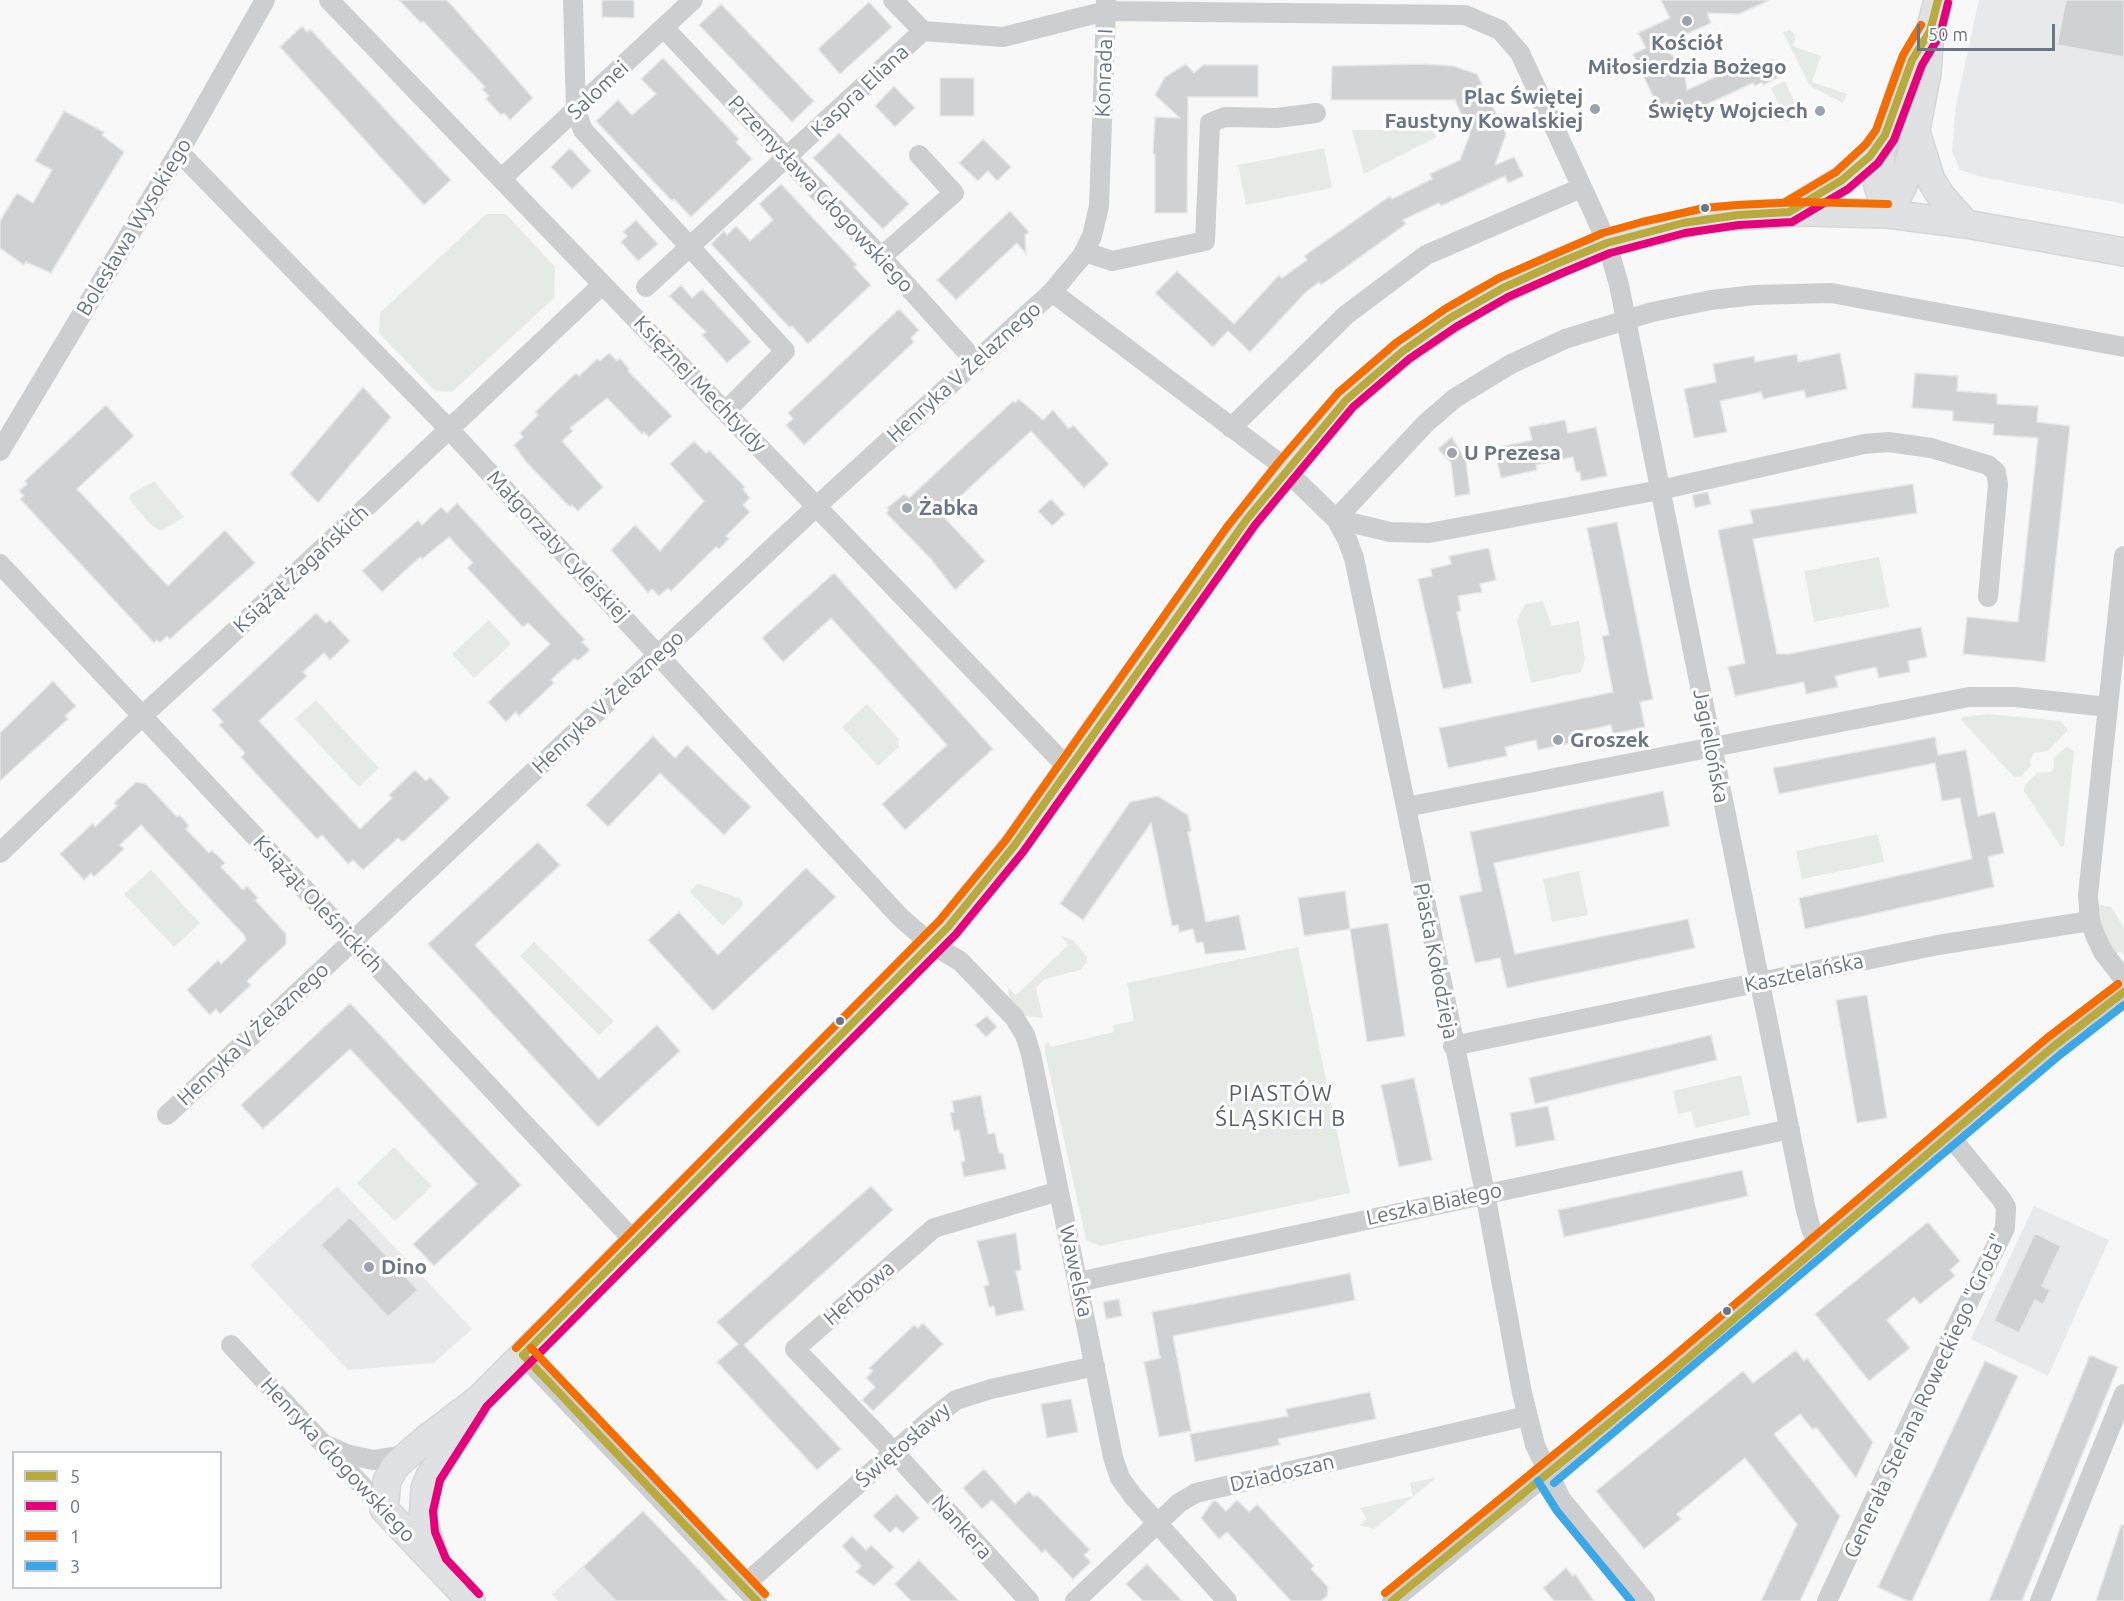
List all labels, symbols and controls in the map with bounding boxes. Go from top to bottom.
scale bar [1920,12,2058,50]
marker: Kościół Miłosierdzia Bożego [1680,14,1694,28]
text: 50 m [1928,24,1968,44]
street label: Konrada I [1090,28,1118,118]
place label: Kościół Miłosierdzia Bożego [1587,30,1787,80]
street label: Kaspra Eliana [806,39,914,143]
street label: Salomei [562,55,634,125]
place label: Plac Świętej Faustyny Kowalskiej [1384,84,1583,134]
street label: Przemysława Głogowskiego [723,90,919,298]
place label: Święty Wojciech [1648,98,1808,124]
marker: Plac Świętej Faustyny Kowalskiej [1588,102,1602,116]
marker: Święty Wojciech [1813,104,1827,118]
street label: Bolesława Wysokiego [71,134,197,320]
unlabelled marker [1699,202,1711,214]
street label: Henryka V Żelaznego [882,296,1046,448]
street label: Księżnej Mechtyldy [628,311,772,457]
place label: U Prezesa [1464,440,1561,466]
marker: U Prezesa [1445,446,1459,460]
street label: Małgorzaty Cylejskiej [482,465,634,627]
place label: Żabka [919,495,979,521]
street label: Książąt Żagańskich [228,500,374,638]
marker: Żabka [900,501,914,515]
street label: Henryka V Żelaznego [527,625,689,779]
street label: Jagiellońska [1688,687,1734,805]
place label: Groszek [1570,727,1649,753]
marker: Groszek [1551,733,1565,747]
street label: Książąt Oleśnickich [248,830,388,978]
street label: Piasta Kołodzieja [1408,881,1464,1041]
street label: Kasztelańska [1742,948,1866,998]
street label: Henryka V Żelaznego [172,957,334,1111]
unlabelled marker [834,1015,846,1027]
district label: PIASTÓW ŚLĄSKICH B [1215,1081,1347,1132]
street label: Leszka Białego [1364,1177,1504,1231]
street label: Wawelska [1054,1223,1098,1319]
street label: Generała Stefana Roweckiego "Grota" [1839,1230,2011,1562]
place label: Dino [381,1254,427,1280]
street label: Herbowa [818,1255,900,1331]
marker: Dino [362,1260,376,1274]
unlabelled marker [1721,1305,1733,1317]
street label: Henryka Głogowskiego [255,1372,421,1548]
street label: Świętosławy [851,1397,955,1493]
street label: Dziadoszan [1227,1449,1337,1497]
legend [12,1451,222,1589]
text: 5 [70,1466,80,1486]
street label: Nankera [926,1489,998,1565]
text: 0 [70,1496,80,1516]
text: 1 [70,1526,80,1546]
text: 3 [70,1556,80,1576]

